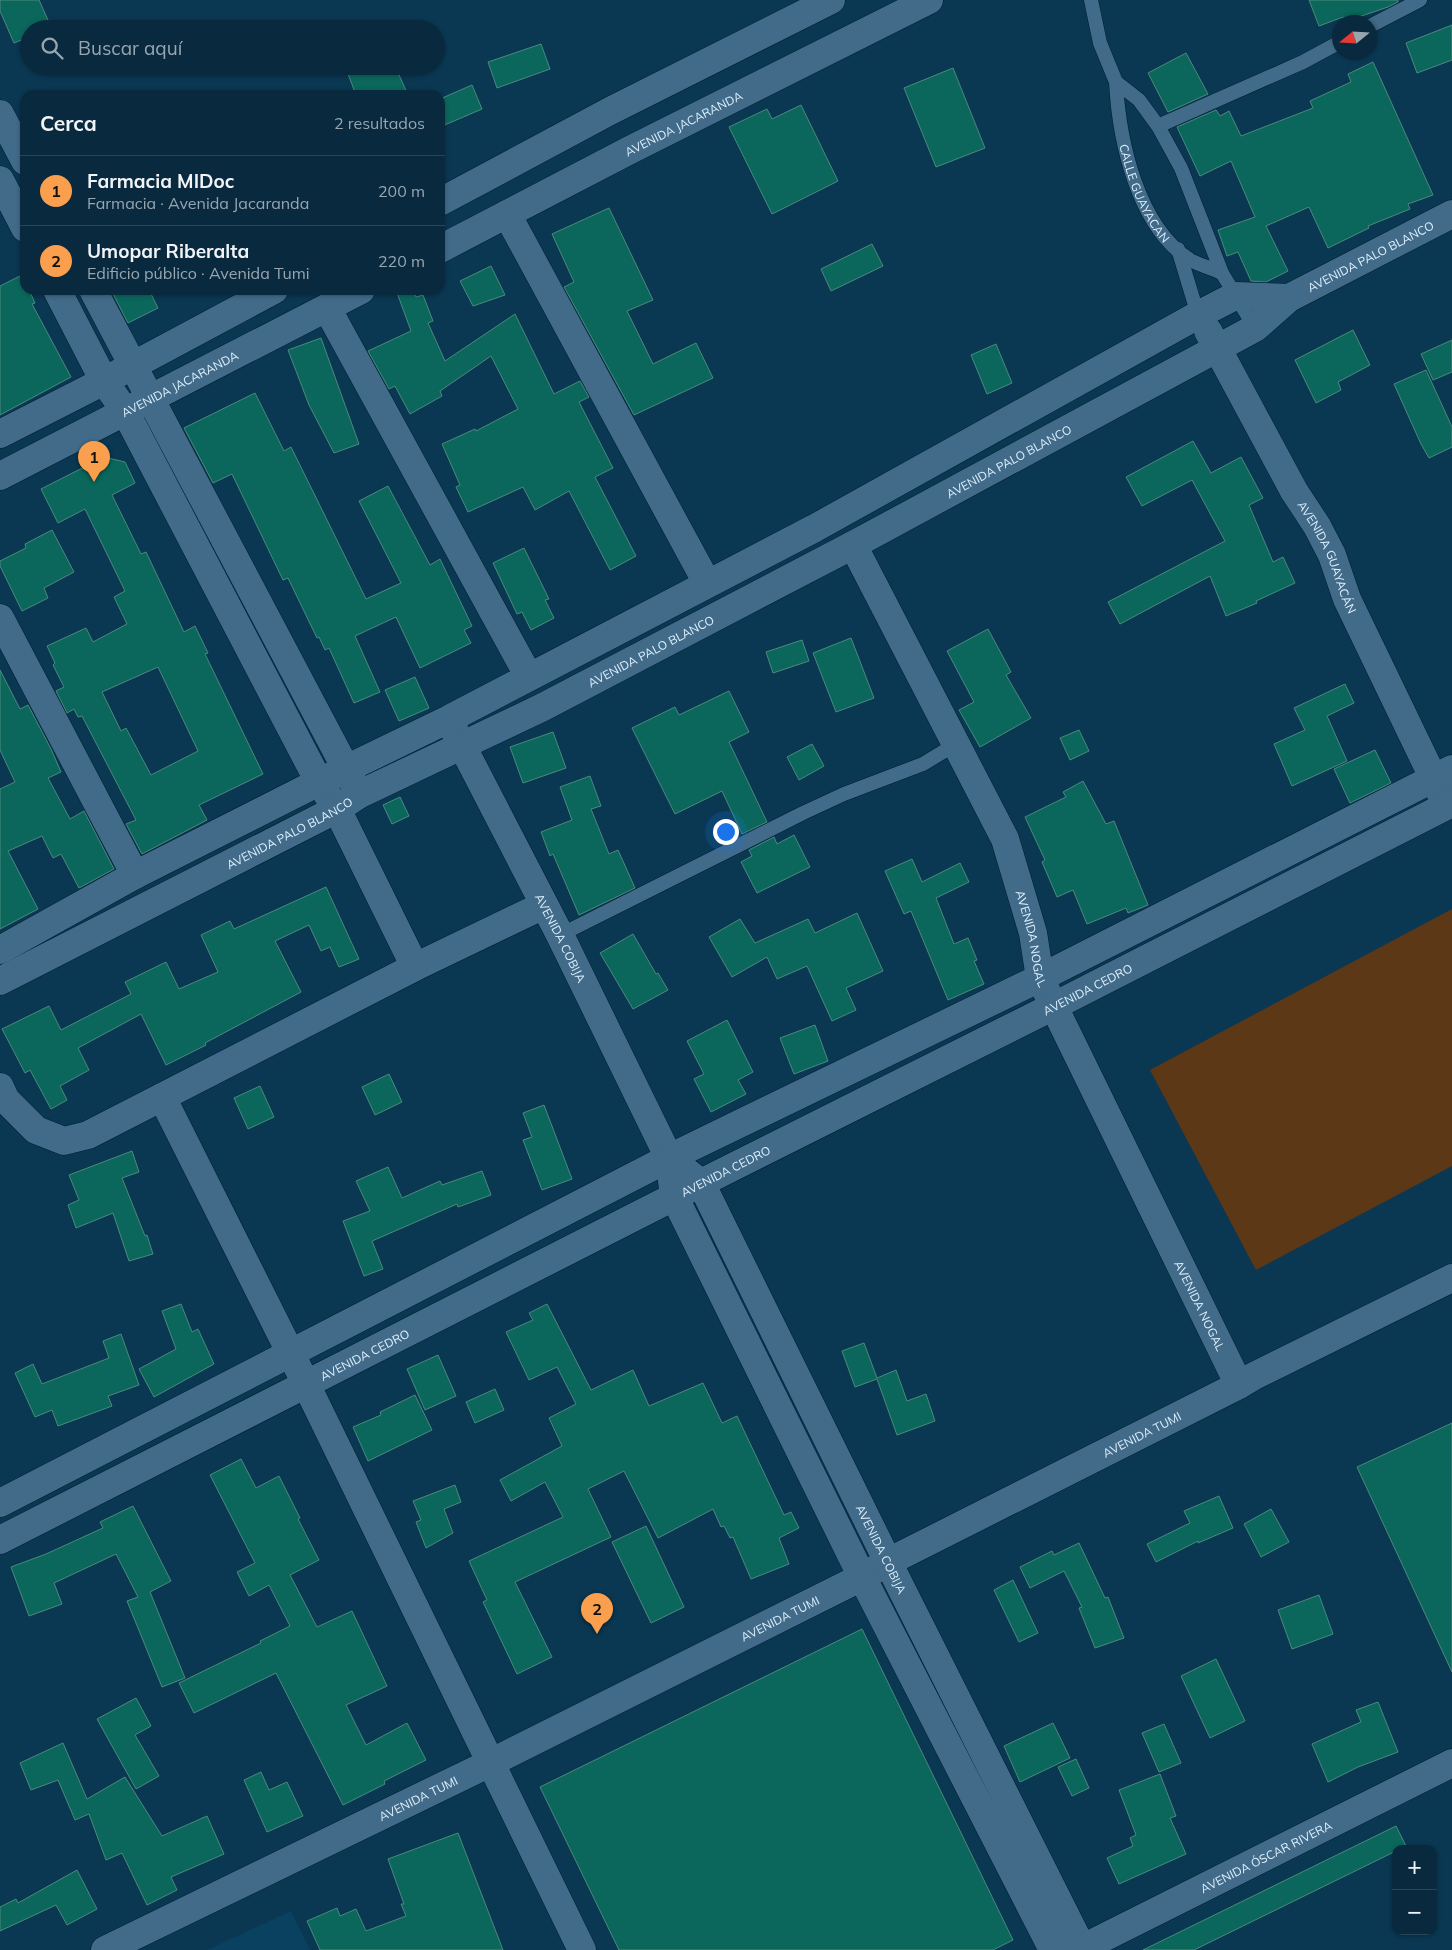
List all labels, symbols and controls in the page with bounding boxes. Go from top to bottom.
north arrow [1332,15,1377,60]
search box [20,20,445,75]
icon: search [38,34,66,62]
text: Buscar aquí [78,36,182,60]
street label: AVENIDA JACARANDA [622,87,745,159]
text: Cerca [40,110,97,136]
text: 2 resultados [334,113,425,133]
street label: CALLE GUAYACAN [1117,142,1173,245]
text: Farmacia MIDoc [87,169,234,193]
text: 1 [51,181,61,201]
text: 200 m [378,181,425,201]
text: Farmacia · Avenida Jacaranda [87,193,309,213]
street label: AVENIDA PALO BLANCO [1305,217,1436,295]
text: Umopar Riberalta [87,239,249,263]
text: 2 [51,251,61,271]
text: 220 m [378,251,425,271]
text: Edificio público · Avenida Tumi [87,263,310,283]
street label: AVENIDA JACARANDA [119,347,241,420]
street label: AVENIDA PALO BLANCO [943,421,1074,501]
pin: 1 [78,441,110,482]
street label: AVENIDA GUAYACÁN [1295,498,1360,616]
street label: AVENIDA PALO BLANCO [585,612,716,690]
street label: AVENIDA PALO BLANCO [224,794,355,872]
your location [713,819,739,845]
street label: AVENIDA NOGAL [1013,888,1051,990]
street label: AVENIDA COBIJA [532,891,590,985]
street label: AVENIDA CEDRO [1040,960,1135,1018]
street label: AVENIDA CEDRO [678,1142,773,1200]
street label: AVENIDA NOGAL [1172,1258,1229,1353]
street label: AVENIDA CEDRO [317,1325,412,1383]
street label: AVENIDA TUMI [1100,1408,1183,1460]
street label: AVENIDA COBIJA [853,1502,910,1596]
street label: AVENIDA TUMI [738,1592,822,1644]
pin: 2 [581,1593,613,1634]
street label: AVENIDA TUMI [376,1772,460,1823]
street label: AVENIDA ÓSCAR RIVERA [1197,1817,1334,1896]
map controls [1392,1845,1437,1935]
button: + [1392,1845,1437,1890]
button: − [1392,1890,1437,1935]

